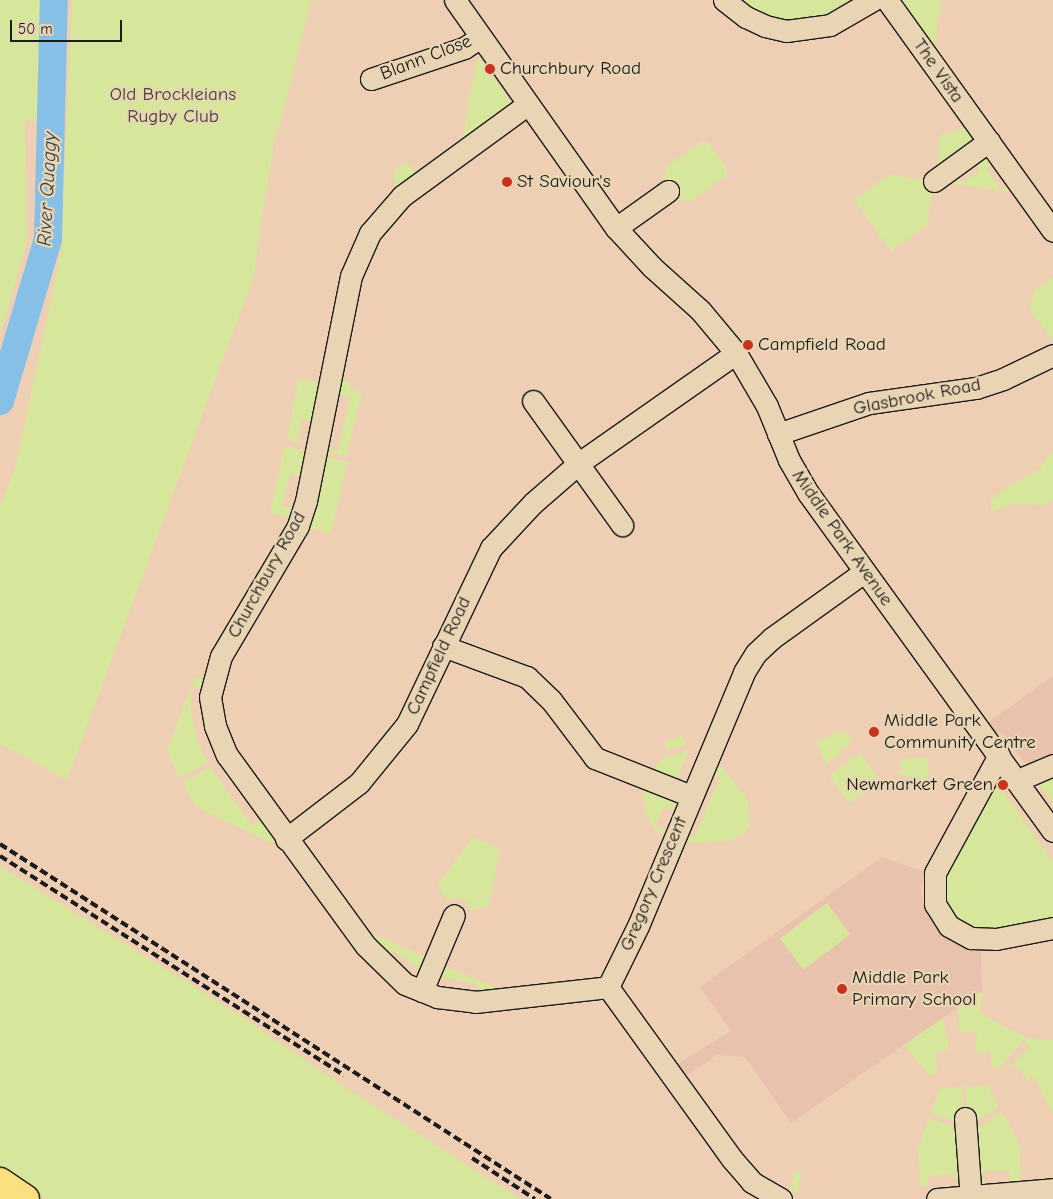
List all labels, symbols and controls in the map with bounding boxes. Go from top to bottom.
scale bar [12,10,125,42]
text: 50 m [18,20,53,38]
street label: Blann Close [377,30,475,86]
street label: The Vista [908,35,968,107]
place label: Churchbury Road [500,58,641,80]
marker: Churchbury Road [484,63,496,75]
park label: Old Brockleians Rugby Club [110,84,236,128]
water label: River Quaggy [32,131,62,247]
place label: St Saviour's [517,171,611,193]
marker: St Saviour's [501,176,513,188]
place label: Campfield Road [758,334,886,356]
marker: Campfield Road [742,339,754,351]
street label: Glasbrook Road [851,373,983,421]
street label: Middle Park Avenue [786,466,898,610]
street label: Churchbury Road [223,508,311,642]
street label: Campfield Road [402,593,476,719]
place label: Middle Park Community Centre [884,710,1036,754]
marker: Middle Park Community Centre [868,726,880,738]
place label: Newmarket Green [846,774,993,796]
marker: Newmarket Green [997,779,1009,791]
street label: Gregory Crescent [615,813,693,955]
place label: Middle Park Primary School [852,967,976,1011]
marker: Middle Park Primary School [836,983,848,995]

